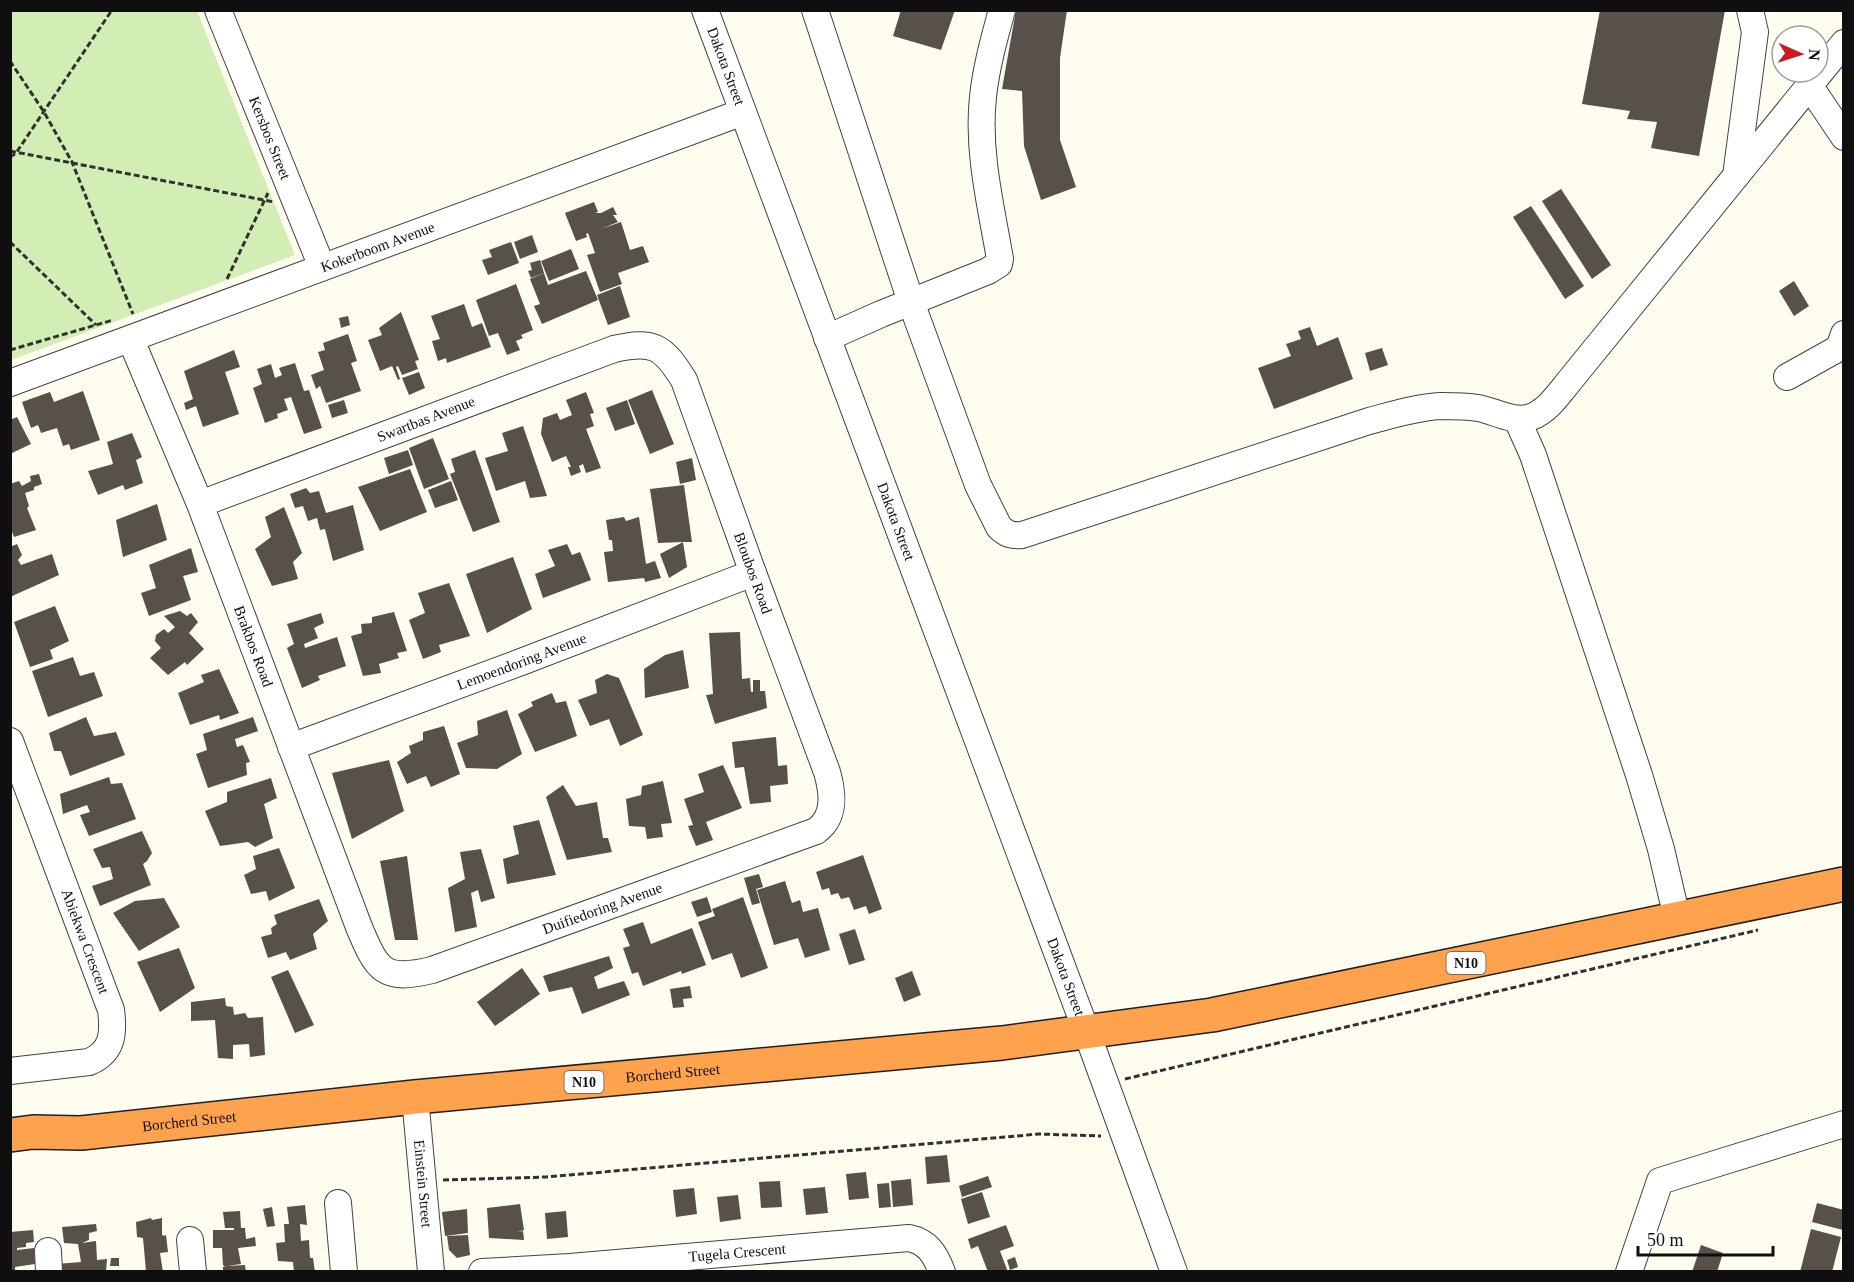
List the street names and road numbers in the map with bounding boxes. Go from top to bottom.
street label: Dakota Street [704,25,748,108]
street label: Kersbos Street [246,94,294,182]
street label: Kokerboom Avenue [319,219,437,275]
street label: Swartbas Avenue [375,393,477,445]
street label: Dakota Street [874,480,918,564]
street label: Bloubos Road [731,530,775,616]
street label: Brakbos Road [231,604,276,690]
street label: Lemoendoring Avenue [455,630,589,693]
street label: Duifiedoring Avenue [540,879,665,937]
street label: Abiekwa Crescent [58,887,112,997]
street label: Dakota Street [1044,936,1088,1019]
road number: N10 [1446,952,1486,974]
street label: Borcherd Street [625,1061,721,1086]
road number: N10 [564,1071,604,1093]
street label: Borcherd Street [141,1108,238,1134]
street label: Einstein Street [411,1139,435,1229]
street label: Tugela Crescent [688,1240,787,1265]

